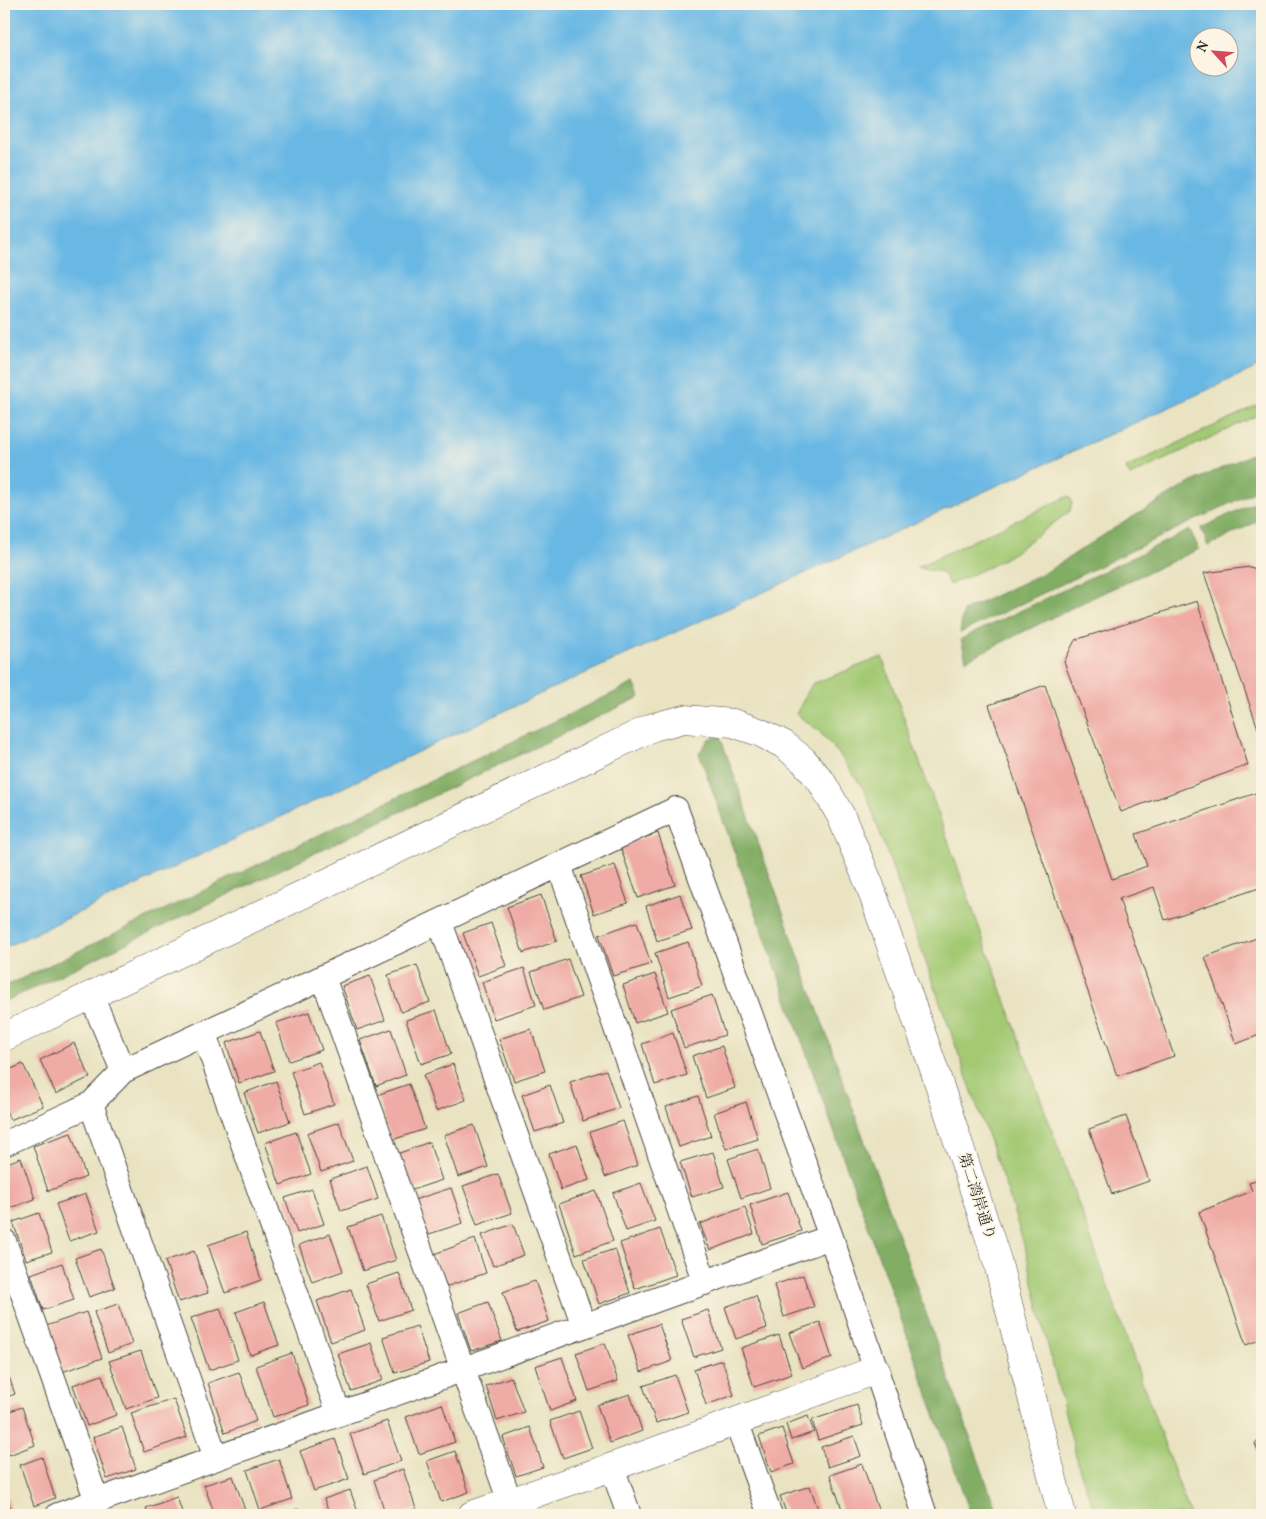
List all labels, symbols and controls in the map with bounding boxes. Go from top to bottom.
north arrow [1188,28,1238,78]
text: N [1193,38,1214,56]
street label: 第二湾岸通り [952,1151,1000,1243]

